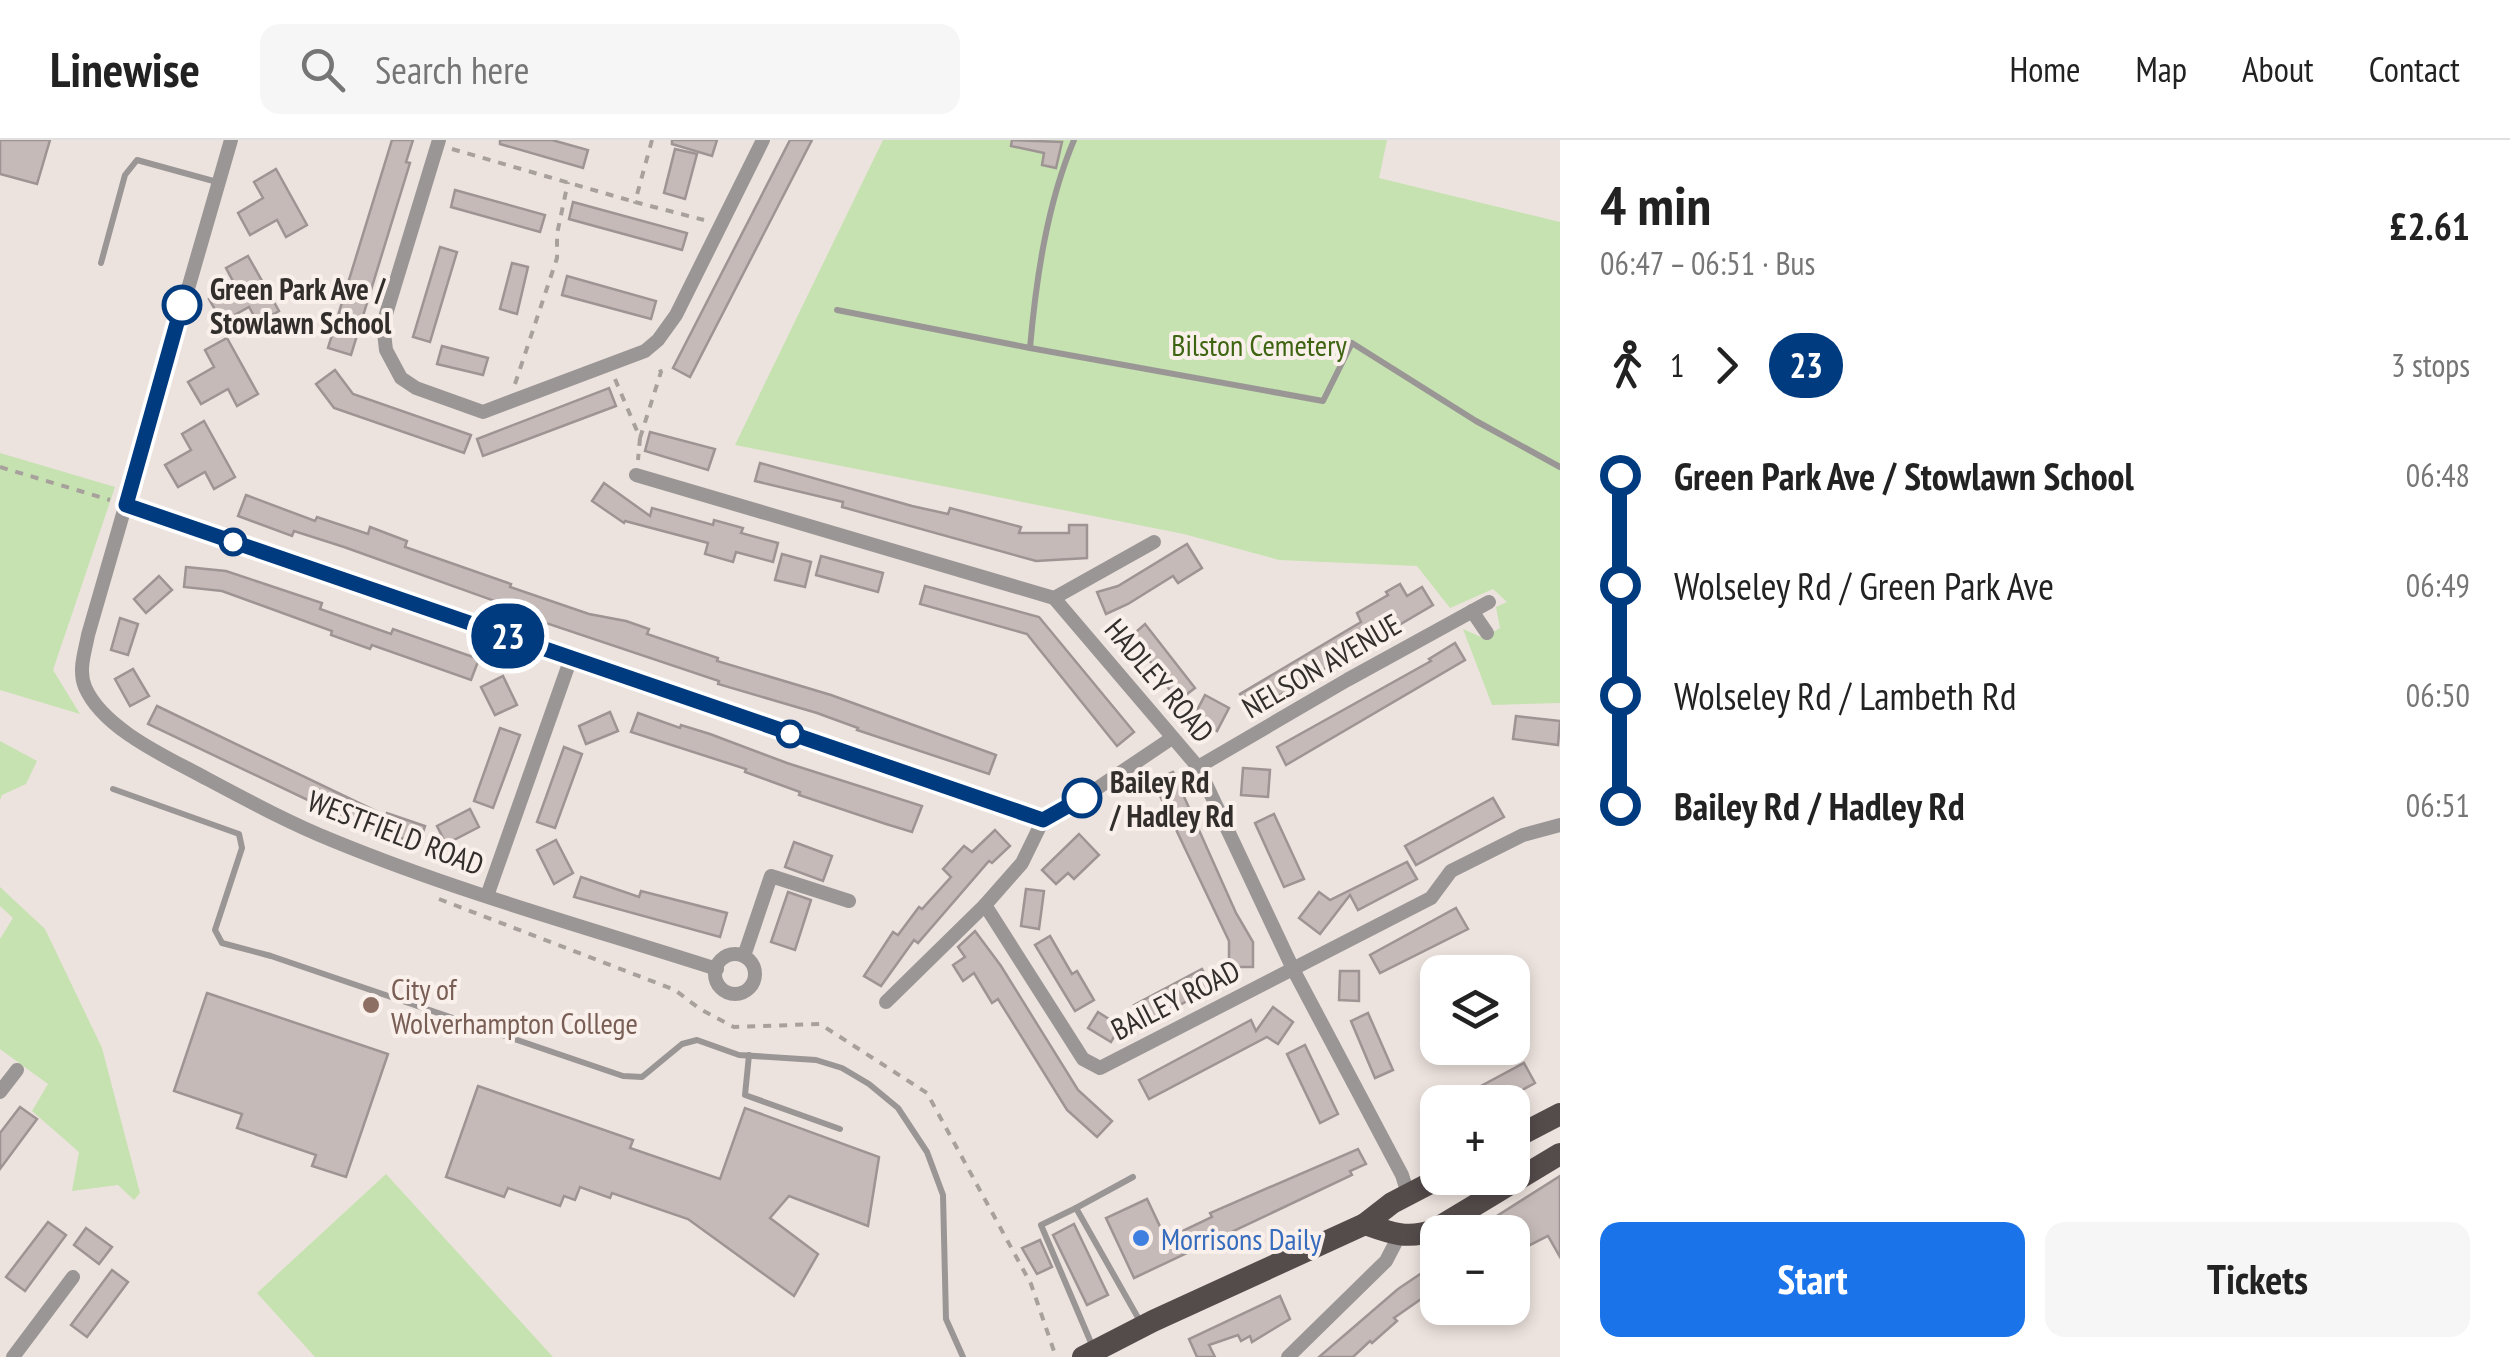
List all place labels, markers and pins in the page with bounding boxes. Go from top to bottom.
place label: Green Park Ave / Stowlawn School [210,269,392,342]
marker: Green Park Ave / Stowlawn School [163,286,201,324]
unlabelled marker [220,529,246,555]
unlabelled marker [777,721,803,747]
place label: Bailey Rd / Hadley Rd [1109,762,1234,835]
marker: Bailey Rd / Hadley Rd [1063,779,1101,817]
place label: City of Wolverhampton College [391,969,638,1042]
marker: City of Wolverhampton College [360,994,382,1016]
place label: Morrisons Daily [1161,1219,1322,1258]
marker: Morrisons Daily [1130,1227,1152,1249]

